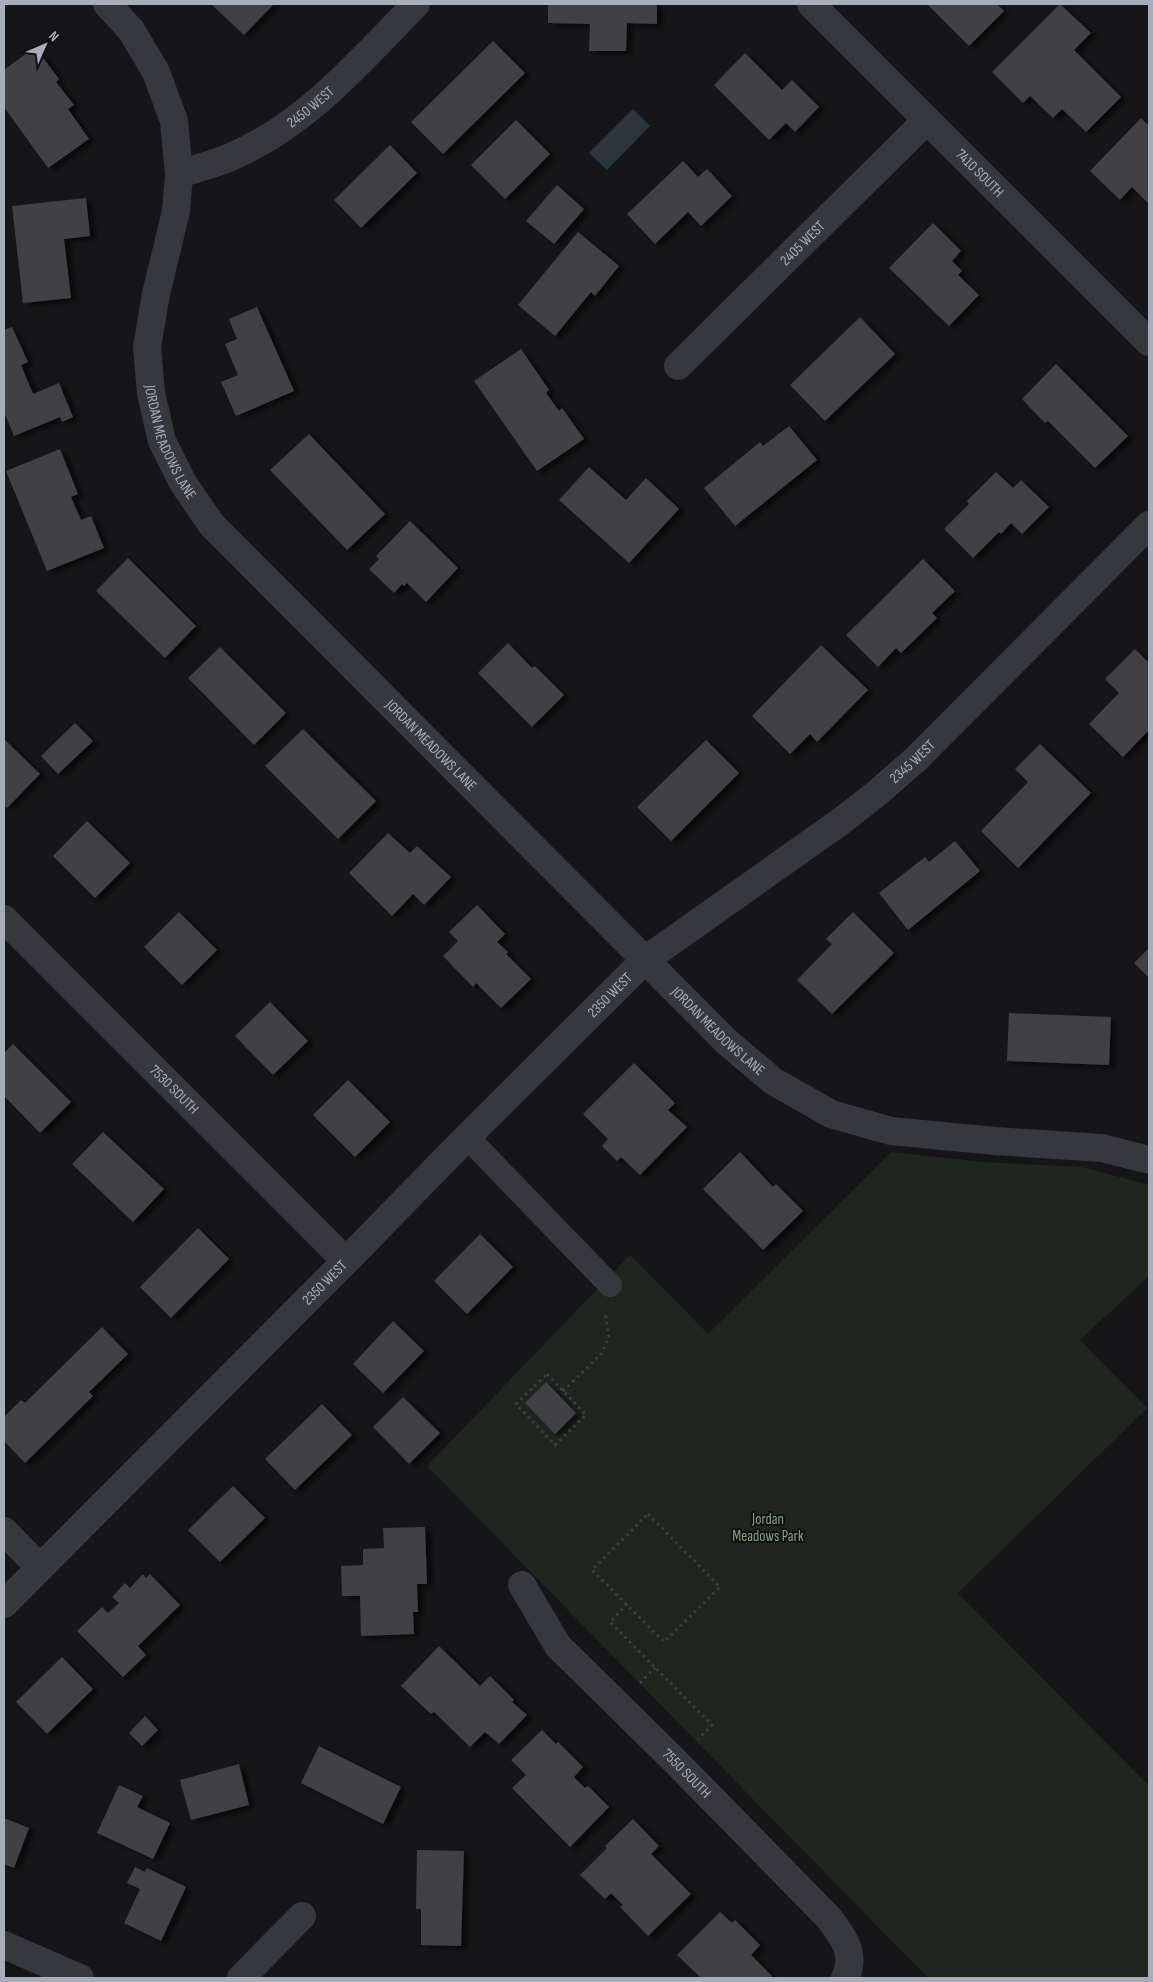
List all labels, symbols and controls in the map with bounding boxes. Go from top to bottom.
north arrow [20,20,70,70]
text: N [45,28,62,45]
street label: 2450 WEST [283,82,338,132]
street label: 7410 SOUTH [952,145,1008,201]
street label: 2405 WEST [776,217,829,269]
street label: JORDAN MEADOWS LANE [141,383,201,503]
street label: JORDAN MEADOWS LANE [381,695,481,795]
street label: 2345 WEST [886,736,939,787]
street label: 2350 WEST [583,969,636,1021]
street label: JORDAN MEADOWS LANE [667,981,769,1079]
street label: 7530 SOUTH [146,1061,203,1118]
street label: 2350 WEST [298,1256,351,1309]
park label: Jordan Meadows Park [732,1510,804,1546]
street label: 7550 SOUTH [658,1744,716,1802]

